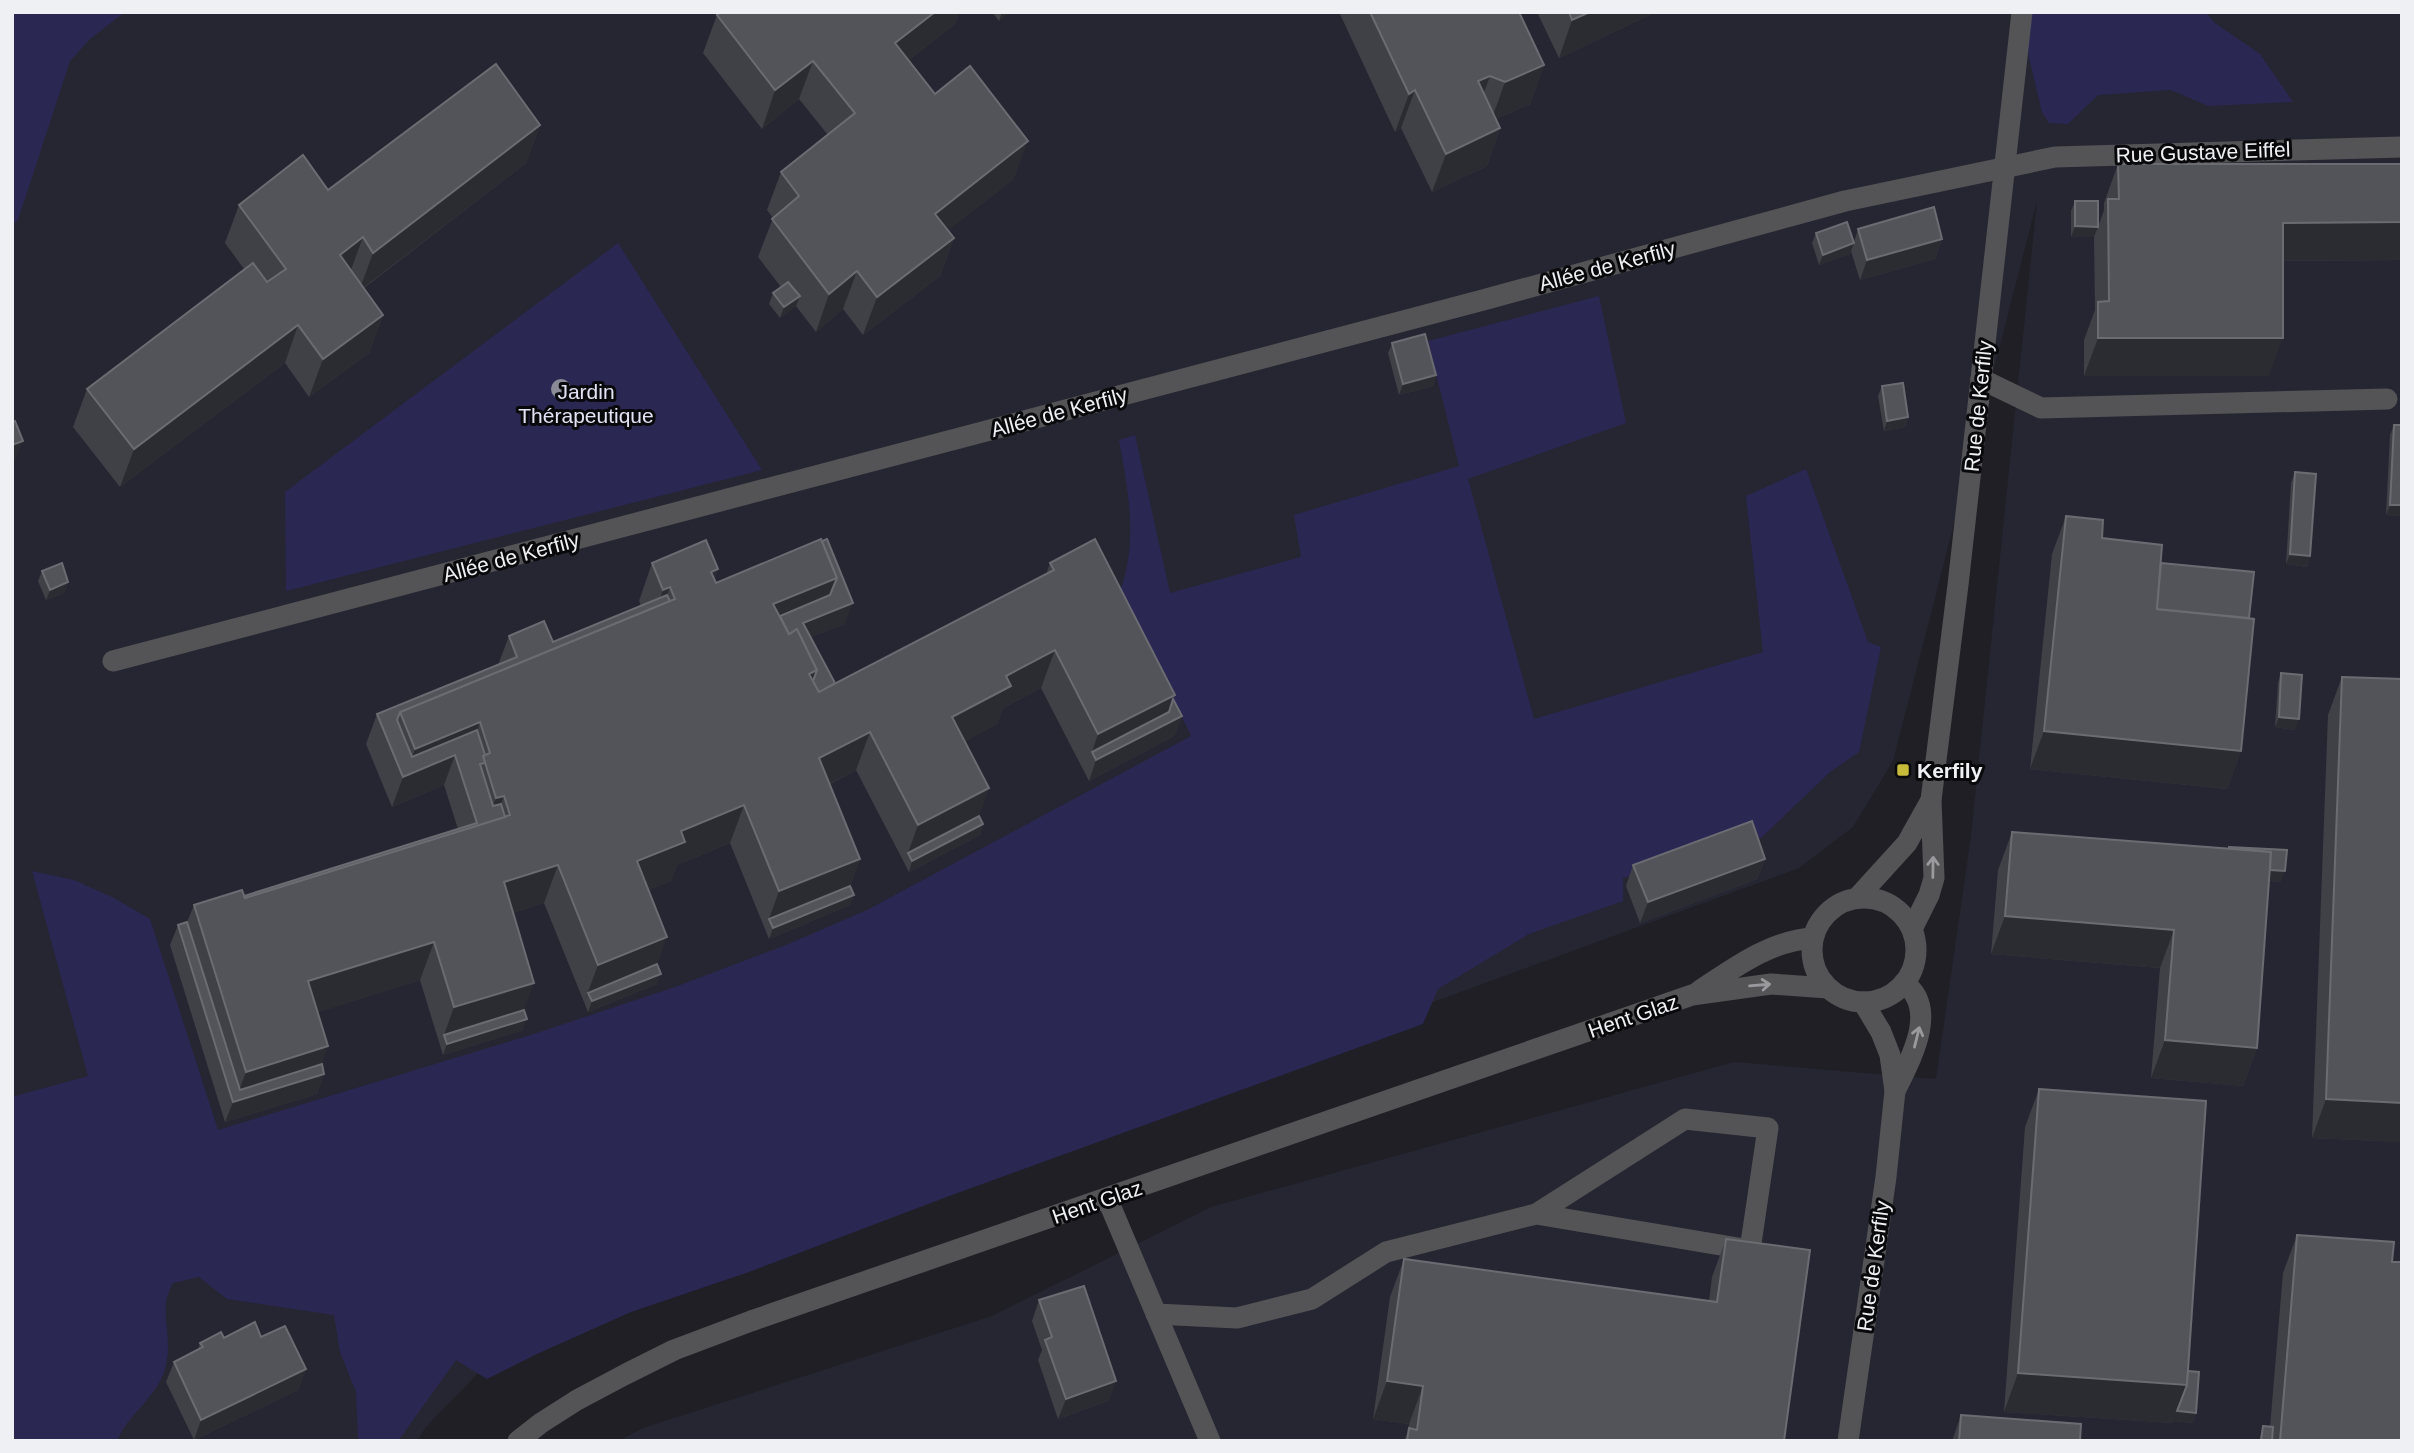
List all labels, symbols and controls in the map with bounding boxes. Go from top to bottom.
street label: Rue Gustave Eiffel [2115,137,2291,167]
street label: Allée de Kerfily [1536,237,1678,295]
street label: Rue de Kerfily [1960,339,1996,473]
park label: Jardin Thérapeutique [518,380,654,427]
street label: Allée de Kerfily [988,383,1130,441]
street label: Allée de Kerfily [440,528,582,586]
place label: Kerfily [1917,759,1983,782]
marker: Kerfily [1895,762,1911,778]
one-way arrow [1927,856,1940,879]
one-way arrow [1748,978,1770,991]
street label: Hent Glaz [1585,990,1681,1042]
one-way arrow [1911,1026,1924,1049]
street label: Hent Glaz [1049,1176,1145,1228]
street label: Rue de Kerfily [1852,1199,1894,1333]

